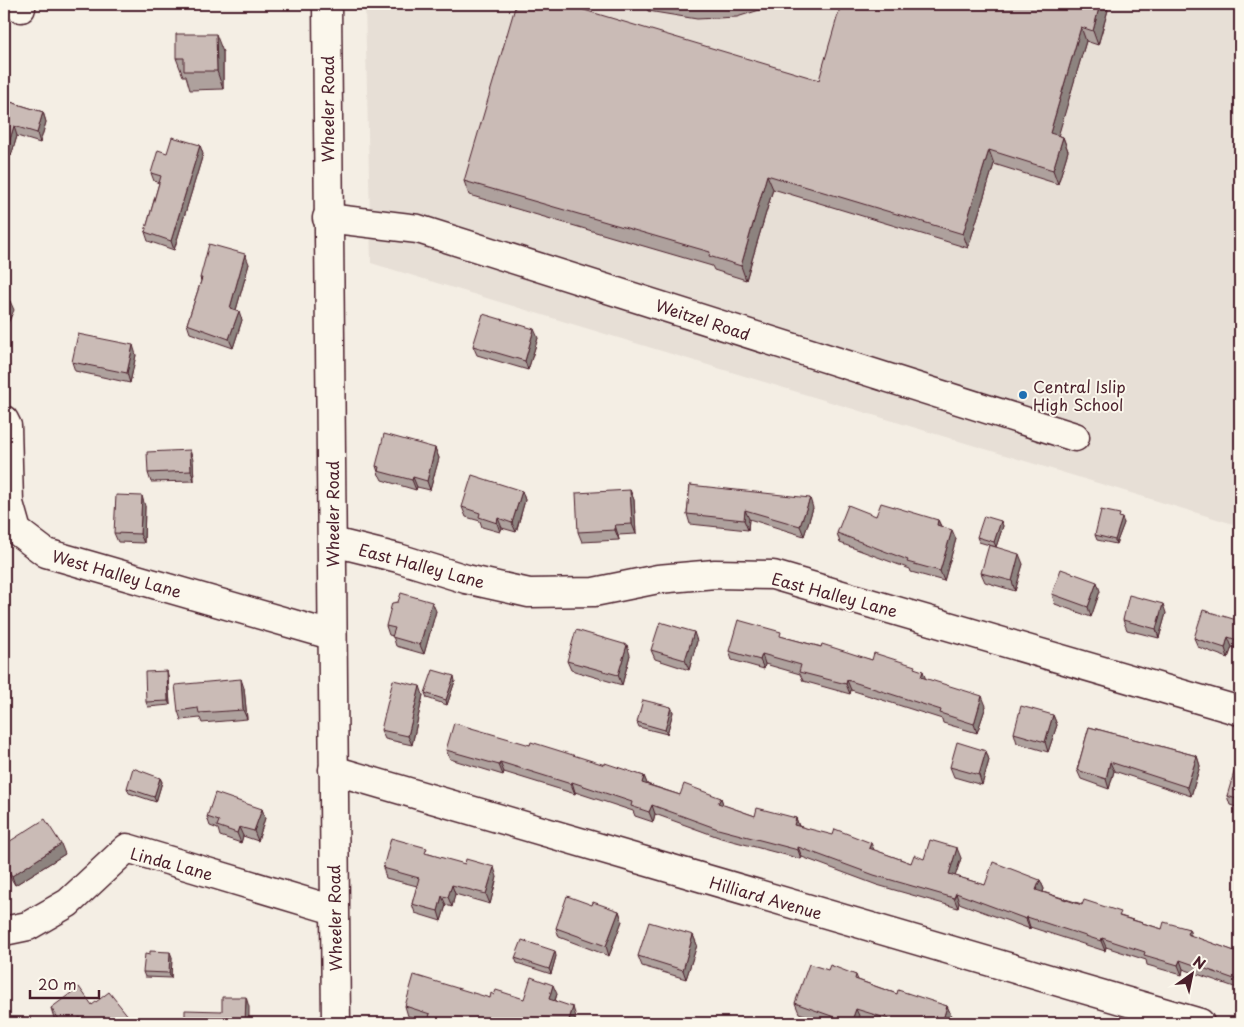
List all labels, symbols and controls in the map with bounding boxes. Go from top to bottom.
street label: Wheeler Road [315,56,339,162]
street label: Weitzel Road [653,292,753,346]
place label: Central Islip High School [1033,374,1126,416]
marker: Central Islip High School [1017,389,1029,401]
street label: Wheeler Road [320,461,344,567]
street label: East Halley Lane [356,537,488,593]
street label: West Halley Lane [49,543,185,603]
street label: East Halley Lane [769,566,901,622]
street label: Linda Lane [128,840,216,886]
street label: Wheeler Road [321,864,347,972]
street label: Hilliard Avenue [707,869,825,925]
north arrow [1166,950,1216,1000]
text: N [1189,951,1210,975]
scale bar [30,967,99,999]
text: 20 m [38,972,77,995]

